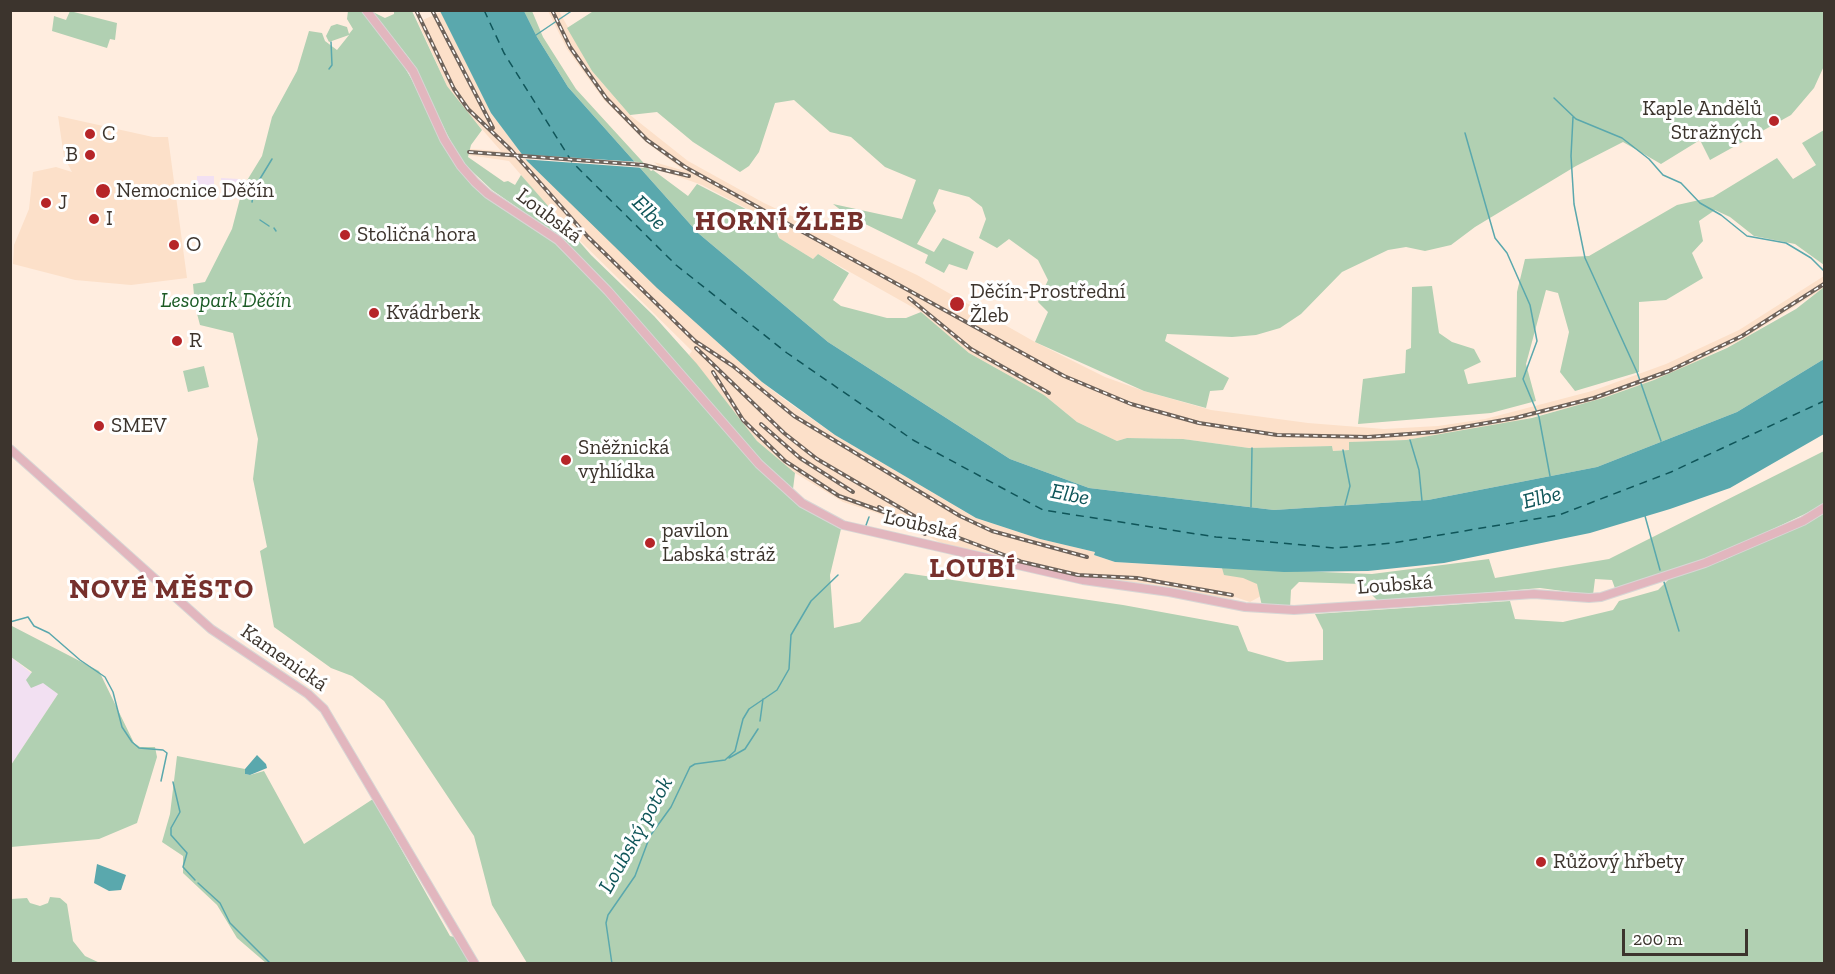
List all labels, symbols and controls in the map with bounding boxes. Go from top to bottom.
place label: Kaple Andělů Stražných [1642,96,1762,146]
marker: Kaple Andělů Stražných [1767,114,1781,128]
place label: C [102,121,116,147]
marker: C [83,127,97,141]
place label: B [65,142,78,168]
marker: B [83,148,97,162]
place label: Nemocnice Děčín [116,178,274,204]
marker: Nemocnice Děčín [94,182,112,200]
street label: Loubská [511,183,587,249]
place label: J [58,190,68,216]
water label: Elbe [626,190,672,236]
marker: J [39,196,53,210]
place label: I [106,206,113,232]
district label: HORNÍ ŽLEB [695,206,865,238]
marker: I [87,212,101,226]
place label: Stoličná hora [357,222,476,248]
marker: Stoličná hora [338,228,352,242]
place label: O [186,232,201,258]
marker: O [167,238,181,252]
place label: Děčín-Prostřední Žleb [970,279,1126,329]
park label: Lesopark Děčín [161,288,291,314]
marker: Děčín-Prostřední Žleb [948,295,966,313]
place label: Kvádrberk [386,300,480,326]
marker: Kvádrberk [367,306,381,320]
place label: R [189,328,202,354]
marker: R [170,334,184,348]
place label: SMEV [111,413,167,439]
marker: SMEV [92,419,106,433]
place label: Sněžnická vyhlídka [578,435,670,485]
marker: Sněžnická vyhlídka [559,453,573,467]
water label: Elbe [1049,478,1091,512]
water label: Elbe [1520,481,1564,515]
street label: Loubská [881,504,961,546]
place label: pavilon Labská stráž [662,518,776,568]
marker: pavilon Labská stráž [643,536,657,550]
district label: LOUBÍ [929,553,1017,585]
street label: Loubská [1356,570,1434,600]
district label: NOVÉ MĚSTO [69,574,255,606]
street label: Kamenická [236,619,332,697]
water label: Loubský potok [593,772,679,898]
place label: Růžový hřbety [1553,849,1684,875]
marker: Růžový hřbety [1534,855,1548,869]
scale bar [1625,917,1751,955]
text: 200 m [1633,928,1683,950]

